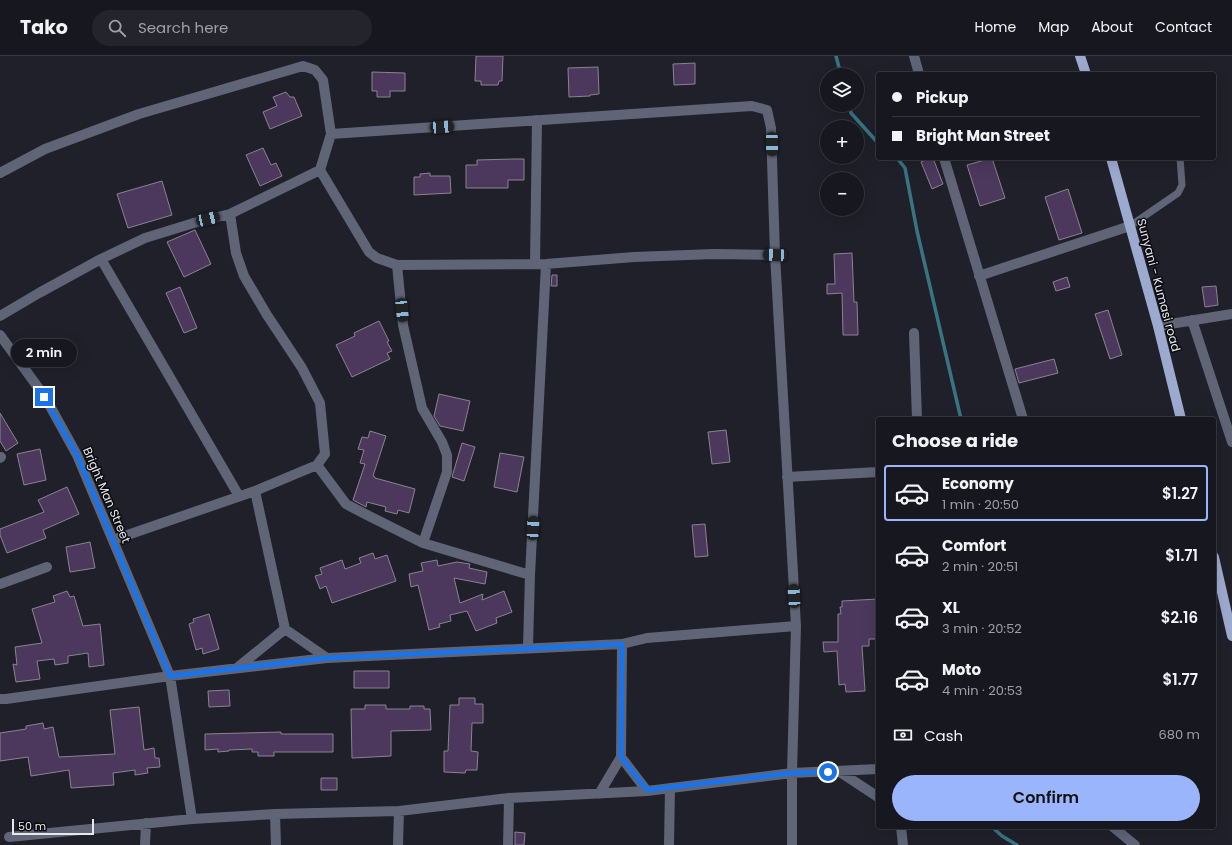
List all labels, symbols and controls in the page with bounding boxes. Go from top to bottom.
search box [92,10,372,46]
text: Tako [20,14,68,41]
icon: search [106,17,128,39]
text: Search here [138,17,228,38]
text: Home [974,17,1016,37]
text: Map [1038,17,1069,37]
text: About [1091,17,1133,37]
text: Contact [1155,17,1212,37]
map controls [820,68,864,216]
button: layers [820,68,864,112]
text: Pickup [916,87,968,108]
car [430,120,454,134]
button: + [820,120,864,164]
text: Bright Man Street [916,125,1050,146]
car [766,132,778,156]
button: − [820,172,864,216]
car [195,210,221,228]
street label: Sunyani - Kumasi road [1133,217,1185,353]
car [763,249,787,261]
car [395,297,409,323]
callout: 2 min [11,339,77,367]
text: 2 min [26,343,62,362]
route end [35,388,53,406]
text: Choose a ride [892,428,1018,453]
street label: Bright Man Street [79,444,135,546]
text: Economy [942,473,1014,494]
icon: car [894,475,930,511]
text: $1.27 [1162,483,1198,504]
text: 1 min · 20:50 [942,495,1019,514]
car [526,516,540,540]
text: Comfort [942,535,1006,556]
icon: car [894,537,930,573]
text: $1.71 [1165,545,1198,566]
text: 2 min · 20:51 [942,557,1018,576]
car [787,584,801,608]
text: XL [942,597,960,618]
icon: car [894,599,930,635]
text: $2.16 [1161,607,1198,628]
text: 3 min · 20:52 [942,619,1022,638]
text: Moto [942,659,981,680]
icon: car [894,661,930,697]
text: $1.77 [1162,669,1198,690]
text: 4 min · 20:53 [942,681,1022,700]
icon: cash [892,724,914,746]
text: Cash [924,725,963,746]
text: 680 m [1159,725,1200,744]
route start [819,763,837,781]
button: Confirm [892,775,1200,821]
scale bar [12,817,94,836]
text: 50 m [18,818,46,834]

